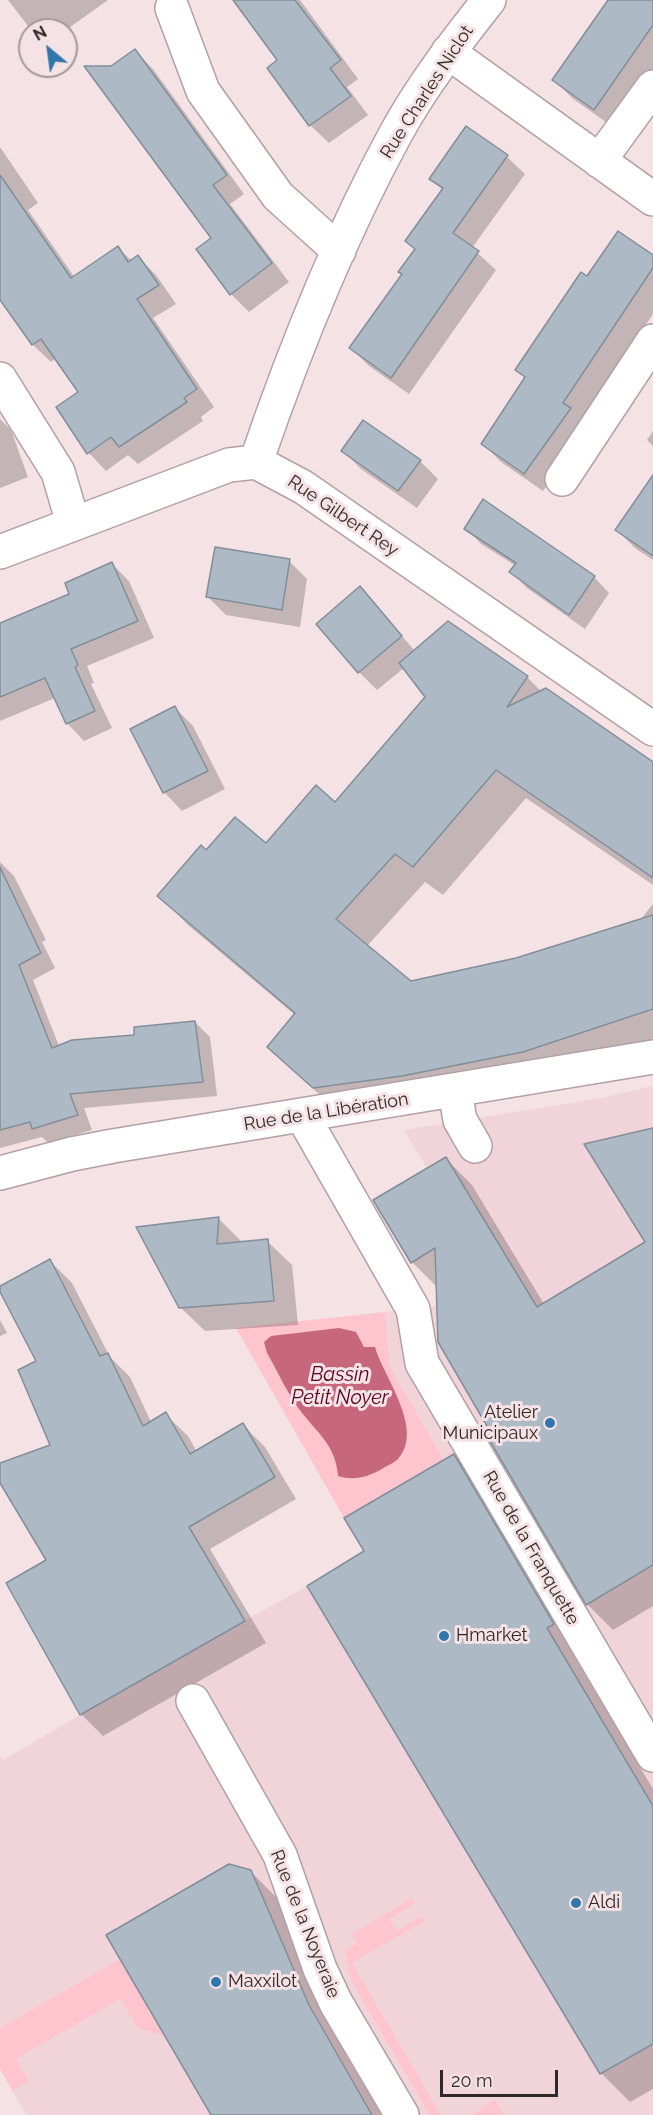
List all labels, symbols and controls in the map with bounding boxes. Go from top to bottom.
north arrow [18,18,78,78]
street label: Rue Charles Niclot [376,21,478,163]
text: N [30,22,50,45]
street label: Rue Gilbert Rey [283,471,403,561]
street label: Rue de la Libération [242,1088,410,1136]
water label: Bassin Petit Noyer [291,1363,389,1410]
place label: Atelier Municipaux [443,1402,538,1444]
marker: Atelier Municipaux [543,1416,557,1430]
street label: Rue de la Franquette [478,1467,584,1629]
place label: Hmarket [456,1625,528,1647]
marker: Hmarket [437,1629,451,1643]
street label: Rue de la Noyeraie [265,1847,345,2001]
place label: Aldi [588,1892,620,1914]
marker: Aldi [569,1896,583,1910]
place label: Maxxilot [228,1971,297,1993]
marker: Maxxilot [209,1975,223,1989]
scale bar [443,2058,562,2096]
text: 20 m [451,2070,493,2091]

